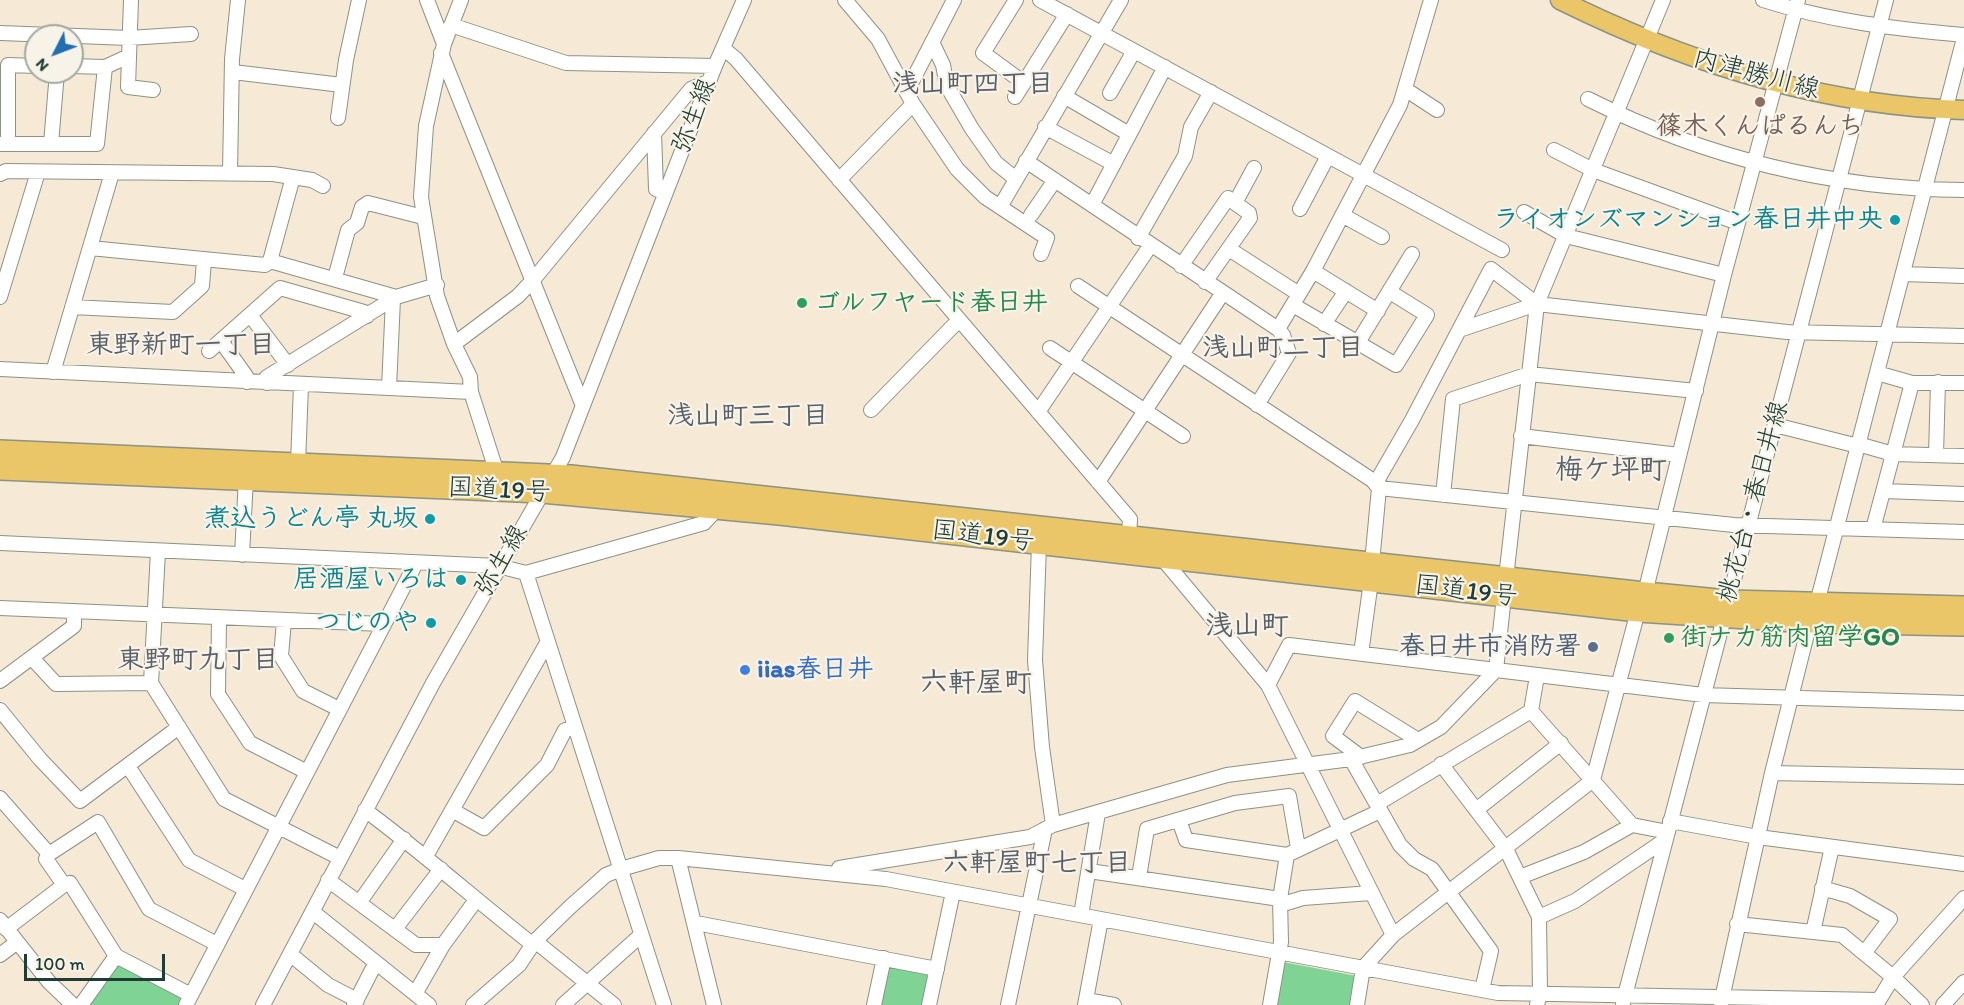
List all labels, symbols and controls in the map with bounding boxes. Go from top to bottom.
north arrow [24,24,84,84]
street label: 内津勝川線 [1689,43,1823,107]
text: N [31,55,52,75]
district label: 浅山町四丁目 [892,69,1054,101]
street label: 弥生線 [666,74,724,158]
marker: 篠木くんぱるんち [1753,95,1767,109]
place label: 篠木くんぱるんち [1656,111,1864,143]
place label: ライオンズマンション春日井中央 [1493,204,1883,236]
marker: ライオンズマンション春日井中央 [1888,213,1902,227]
place label: ゴルフヤード春日井 [814,287,1048,319]
marker: ゴルフヤード春日井 [795,296,809,310]
district label: 東野新町一丁目 [87,330,275,362]
district label: 浅山町二丁目 [1202,333,1364,365]
street label: 桃花台・春日井線 [1712,398,1796,606]
district label: 浅山町三丁目 [667,401,829,433]
district label: 梅ケ坪町 [1555,454,1667,488]
street label: 国道19号 [446,473,552,509]
place label: 煮込うどん亭 丸坂 [204,503,418,535]
marker: 煮込うどん亭 丸坂 [423,512,437,526]
street label: 国道19号 [930,515,1036,559]
street label: 弥生線 [469,519,535,603]
place label: 居酒屋いろは [293,564,449,596]
street label: 国道19号 [1413,570,1519,614]
marker: 居酒屋いろは [454,573,468,587]
place label: つじのや [315,607,419,639]
district label: 浅山町 [1205,610,1289,644]
marker: つじのや [424,616,438,630]
place label: 街ナカ筋肉留学GO [1681,622,1900,654]
place label: 春日井市消防署 [1399,631,1581,663]
marker: 街ナカ筋肉留学GO [1662,631,1676,645]
marker: 春日井市消防署 [1586,640,1600,654]
district label: 東野町九丁目 [117,645,279,677]
place label: iias春日井 [757,654,873,686]
marker: iias春日井 [738,663,752,677]
district label: 六軒屋町 [920,667,1032,701]
district label: 六軒屋町七丁目 [943,848,1131,880]
scale bar [27,942,168,980]
text: 100 m [35,953,85,975]

